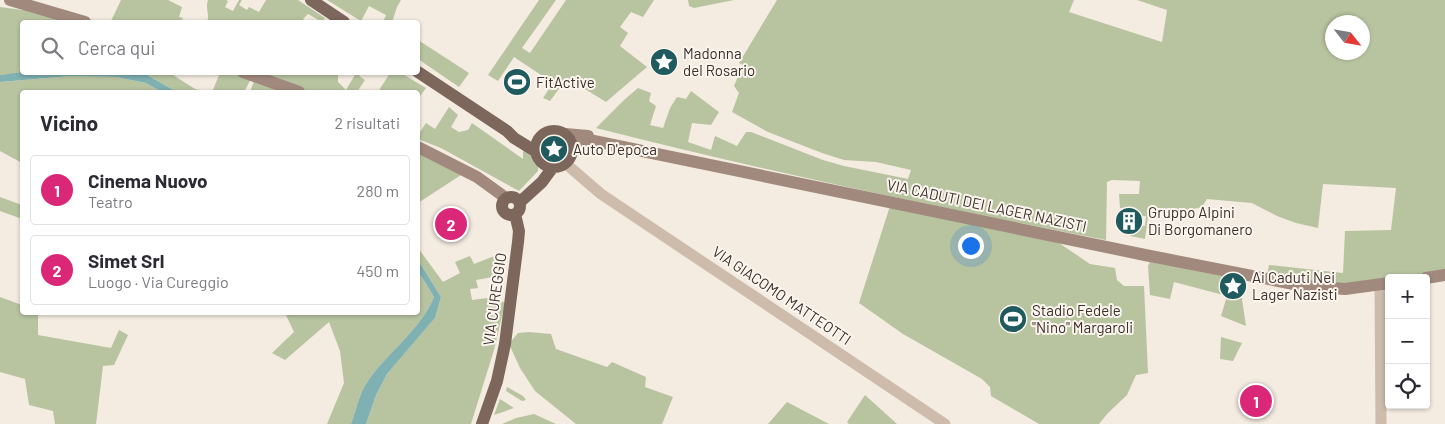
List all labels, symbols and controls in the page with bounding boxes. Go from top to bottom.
north arrow [1325,15,1370,60]
search box [20,20,420,75]
icon: search [38,34,66,62]
text: Cerca qui [78,36,155,59]
place label: Madonna del Rosario [683,44,755,79]
place icon: Madonna del Rosario [649,47,679,77]
sports icon: FitActive [502,67,532,97]
place label: FitActive [536,73,595,91]
text: Vicino [40,110,98,135]
text: 2 risultati [335,113,400,132]
place icon: Auto D'epoca [539,134,569,164]
place label: Auto D'epoca [573,140,657,158]
text: Cinema Nuovo [88,169,208,192]
street label: VIA CADUTI DEI LAGER NAZISTI [885,175,1089,235]
text: 1 [54,181,60,200]
text: 280 m [357,181,399,200]
text: Teatro [88,192,133,211]
place label: Gruppo Alpini Di Borgomanero [1148,203,1253,238]
pin: 2 [435,205,467,243]
building icon: Gruppo Alpini Di Borgomanero [1114,206,1144,236]
your location [958,233,984,259]
street label: VIA GIACOMO MATTEOTTI [709,242,855,348]
text: Simet Srl [88,249,164,272]
street label: VIA CUREGGIO [479,251,509,347]
text: 2 [53,261,61,280]
text: 450 m [356,261,399,280]
place label: Ai Caduti Nei Lager Nazisti [1252,268,1337,303]
place icon: Ai Caduti Nei Lager Nazisti [1218,271,1248,301]
text: Luogo · Via Cureggio [88,272,229,291]
map controls [1385,274,1430,409]
button: + [1385,274,1430,319]
place label: Stadio Fedele "Nino" Margaroli [1032,301,1133,336]
sports icon: Stadio Fedele "Nino" Margaroli [998,304,1028,334]
button: − [1385,319,1430,364]
button: locate [1385,364,1430,409]
pin: 1 [1240,382,1272,420]

